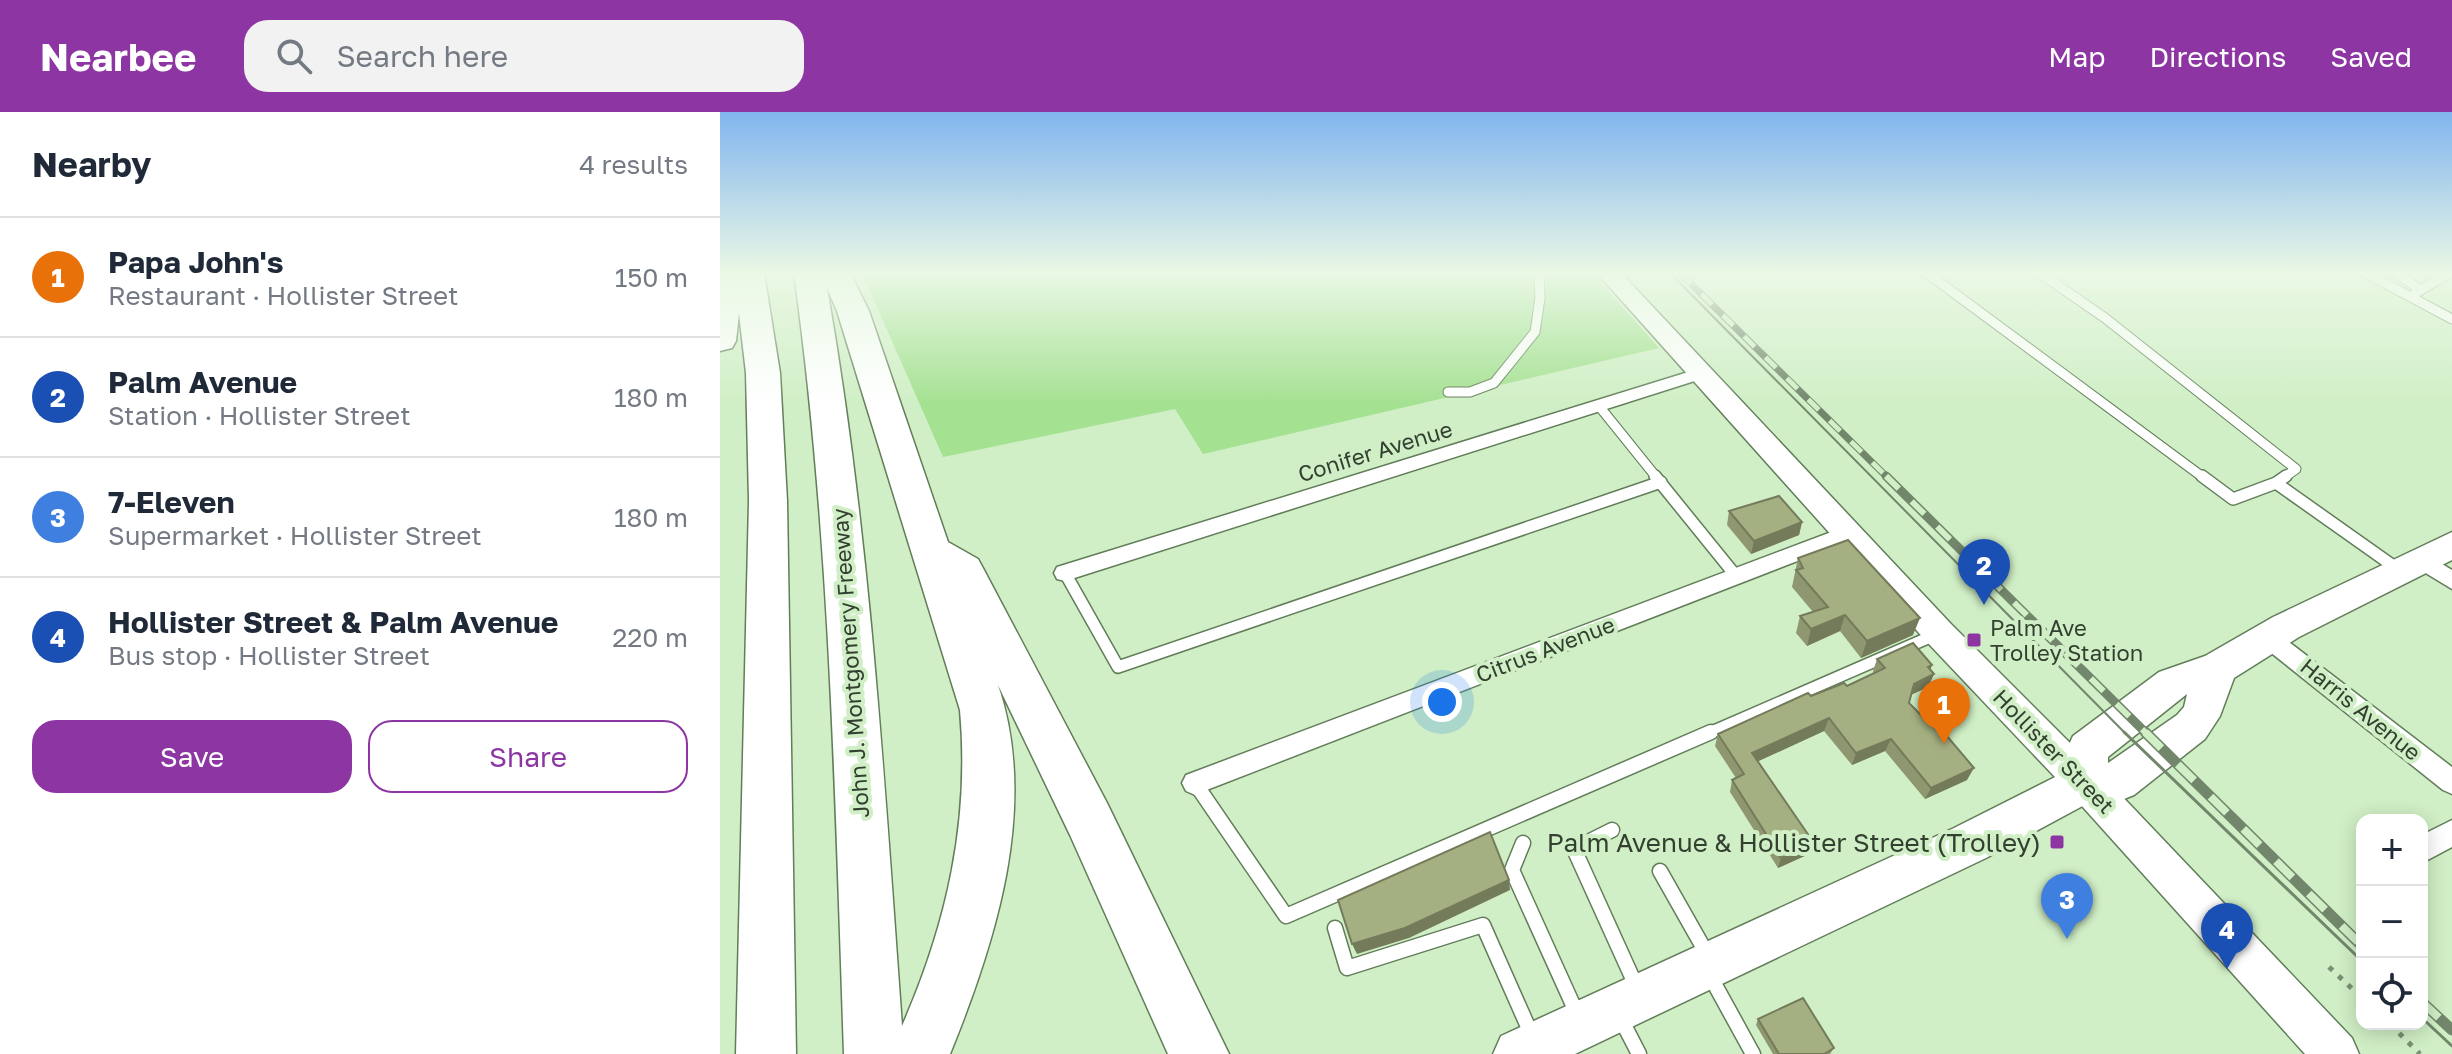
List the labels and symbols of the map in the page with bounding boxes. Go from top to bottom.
street label: Conifer Avenue [1295,415,1455,487]
street label: John J. Montgomery Freeway [826,507,874,819]
pin: 2 [1958,539,2010,605]
street label: Citrus Avenue [1472,610,1618,688]
place label: Palm Ave Trolley Station [1990,614,2143,666]
marker: Palm Ave Trolley Station [1965,631,1983,649]
street label: Harris Avenue [2295,652,2427,766]
pin: 1 [1918,678,1970,744]
your location [1422,682,1462,722]
street label: Hollister Street [1988,683,2120,819]
place label: Palm Avenue & Hollister Street (Trolley) [1547,827,2041,858]
marker: Palm Avenue & Hollister Street (Trolley) [2048,833,2066,851]
pin: 3 [2041,873,2093,939]
pin: 4 [2201,903,2253,969]

